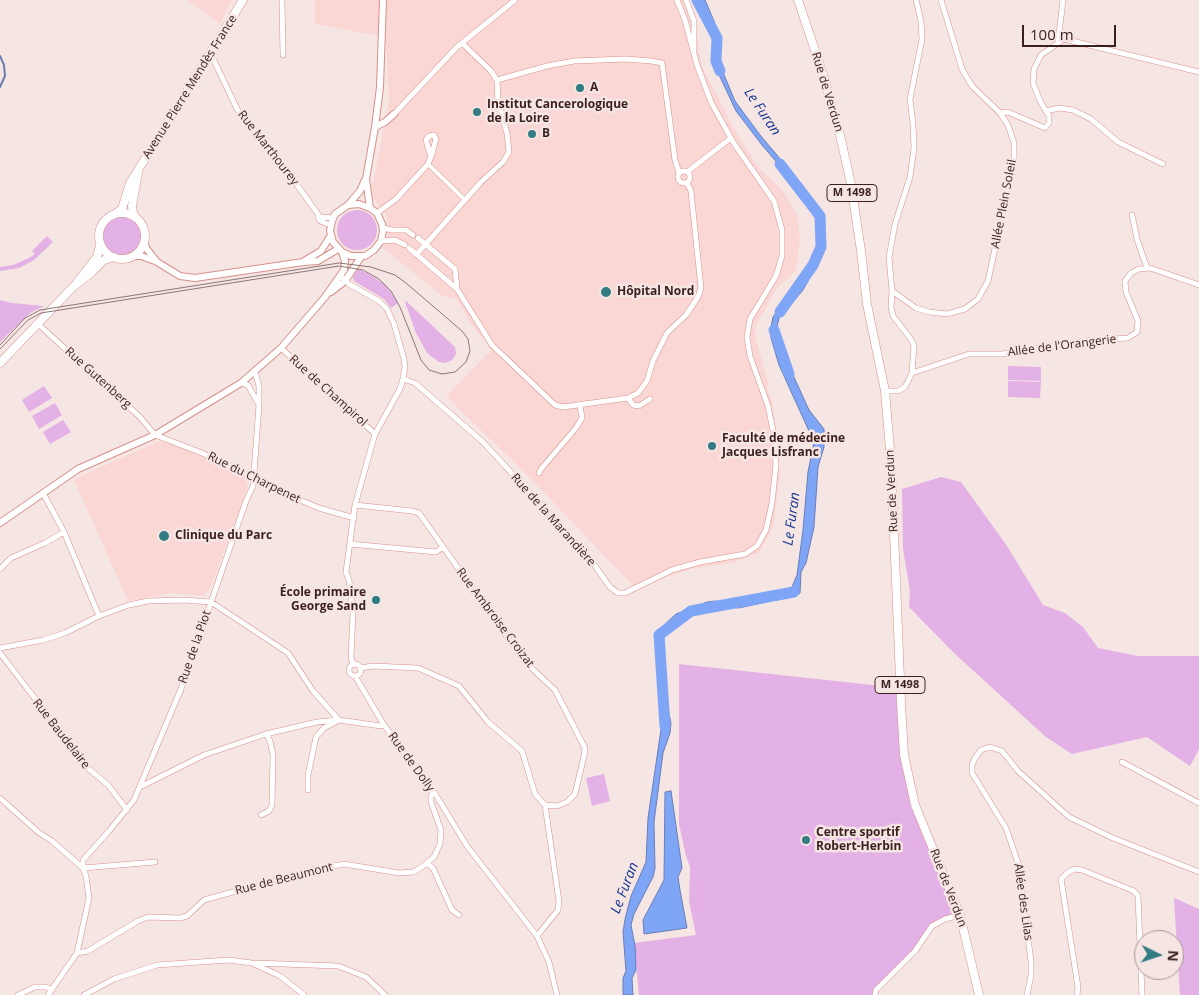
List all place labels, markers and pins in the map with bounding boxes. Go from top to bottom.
place label: A [590,81,598,95]
marker: A [574,82,586,94]
place label: Institut Cancerologique de la Loire [487,98,628,126]
marker: Institut Cancerologique de la Loire [471,106,483,118]
place label: B [542,127,550,141]
marker: B [526,128,538,140]
marker: Hôpital Nord [599,285,613,299]
place label: Hôpital Nord [617,285,694,299]
place label: Faculté de médecine Jacques Lisfranc [722,432,845,460]
marker: Faculté de médecine Jacques Lisfranc [706,440,718,452]
marker: Clinique du Parc [157,529,171,543]
place label: Clinique du Parc [175,529,272,543]
place label: École primaire George Sand [280,586,366,614]
marker: École primaire George Sand [370,594,382,606]
place label: Centre sportif Robert-Herbin [816,826,901,854]
marker: Centre sportif Robert-Herbin [800,834,812,846]

